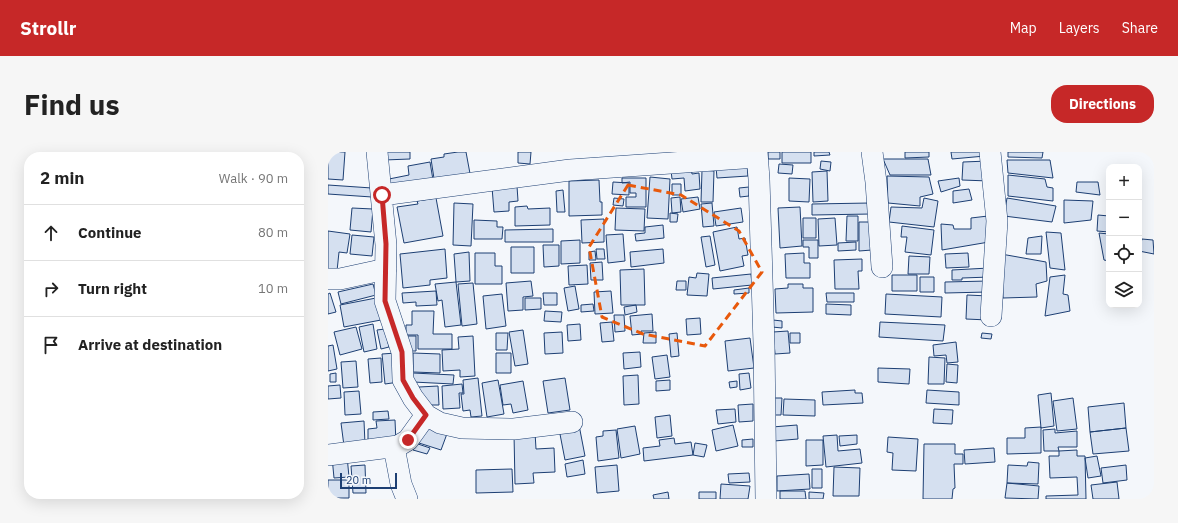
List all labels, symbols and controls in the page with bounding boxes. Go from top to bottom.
text: Strollr [20,16,76,40]
text: Map [1010,19,1037,37]
text: Layers [1059,19,1100,37]
text: Share [1122,19,1158,37]
button: Directions [1051,85,1154,123]
text: Find us [24,86,120,123]
map controls [1106,164,1142,308]
button: + [1106,164,1142,200]
text: 2 min [40,167,84,189]
text: Walk · 90 m [219,170,288,187]
route start [373,186,391,204]
button: − [1106,200,1142,236]
icon: ahead [40,222,62,244]
text: Continue [78,223,142,242]
text: 80 m [258,224,288,241]
button: locate [1106,236,1142,272]
button: layers [1106,272,1142,308]
icon: right [40,278,62,300]
text: Turn right [78,279,147,298]
text: 10 m [258,280,288,297]
icon: arrive [40,334,62,356]
text: Arrive at destination [78,335,222,354]
route end [399,431,417,449]
scale bar [340,471,397,490]
text: 20 m [346,473,371,487]

